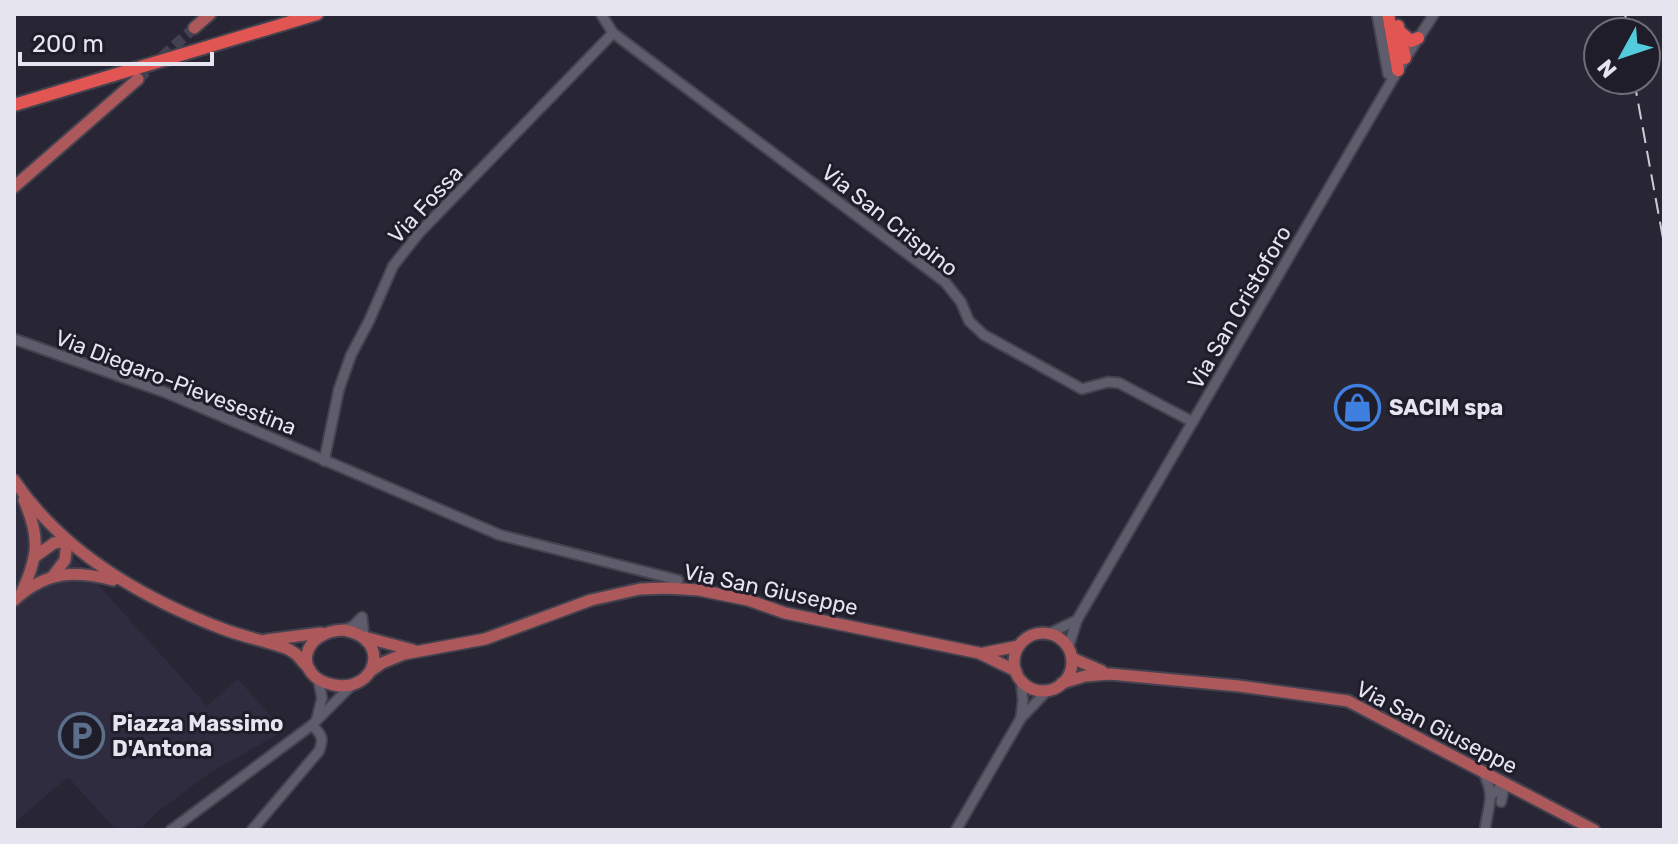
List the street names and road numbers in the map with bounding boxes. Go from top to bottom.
street label: Via San Crispino [816,159,963,282]
street label: Via Fossa [382,160,468,249]
street label: Via San Cristoforo [1182,221,1297,394]
street label: Via Diegaro-Pievesestina [51,324,300,441]
street label: Via San Giuseppe [681,558,860,621]
street label: Via San Giuseppe [1352,675,1522,780]

